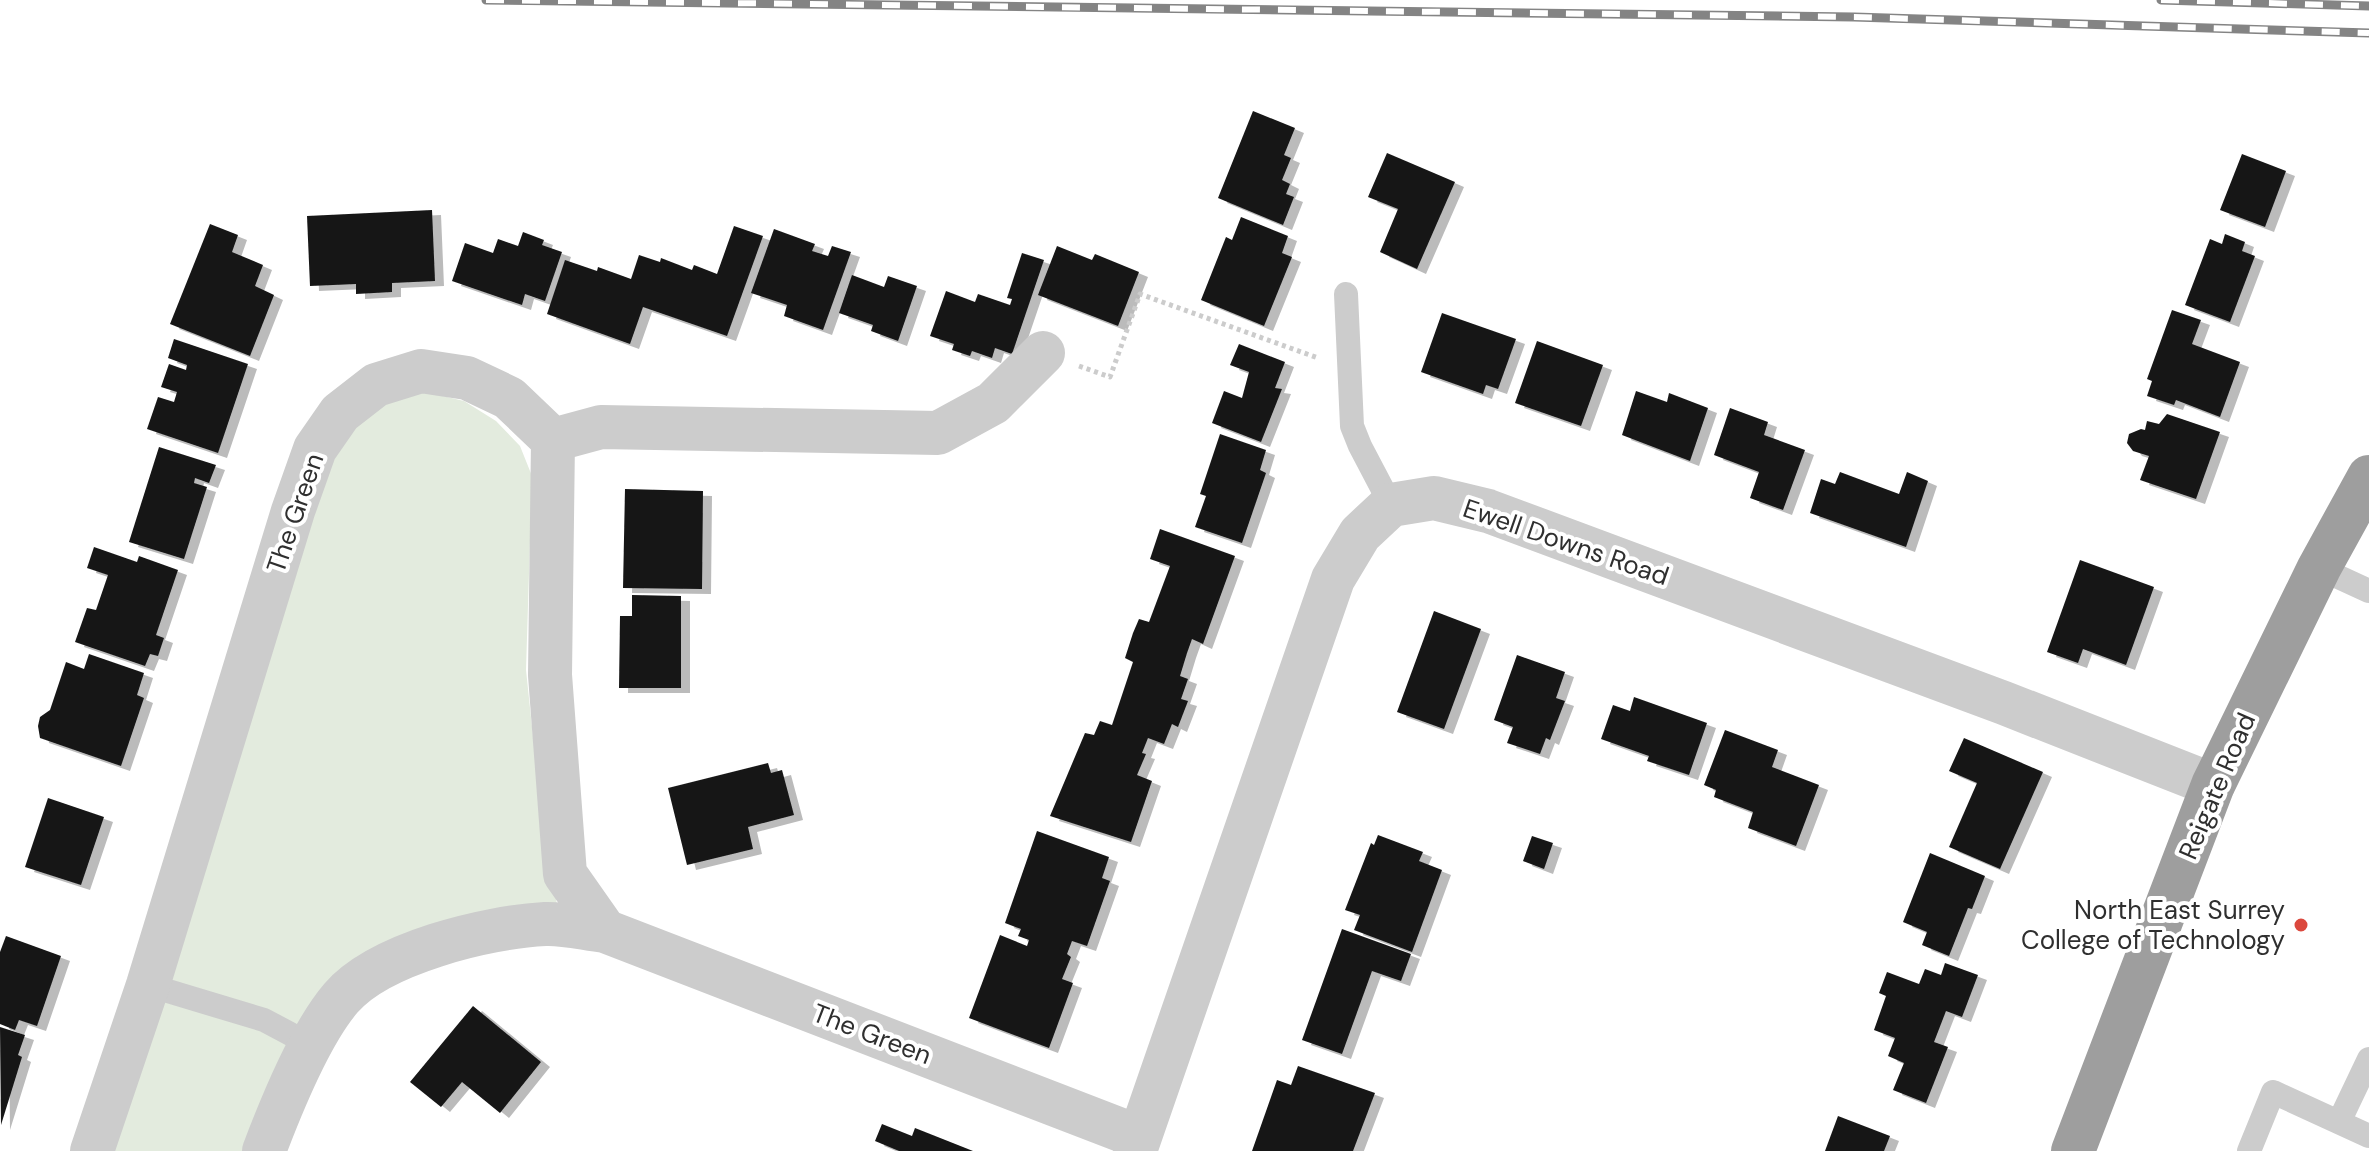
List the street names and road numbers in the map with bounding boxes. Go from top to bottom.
street label: The Green [259,449,331,577]
street label: Ewell Downs Road [1459,491,1673,593]
street label: Reigate Road [2171,708,2263,864]
street label: The Green [808,996,936,1072]

